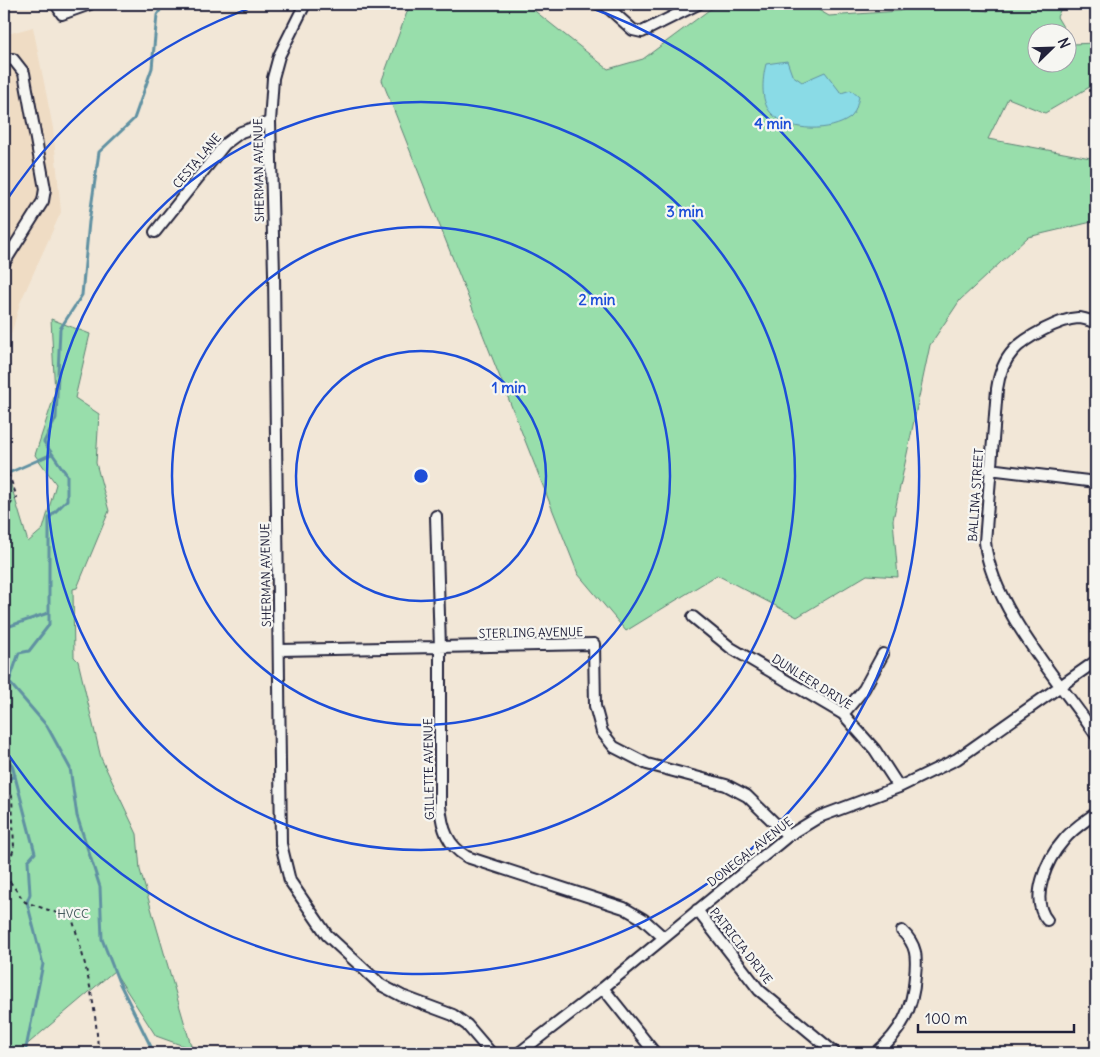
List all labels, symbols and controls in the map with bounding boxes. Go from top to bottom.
north arrow [1028,22,1078,72]
text: N [1054,35,1074,51]
text: 4 min [754,114,792,133]
street label: SHERMAN AVENUE [250,118,267,222]
street label: CESTA LANE [169,130,224,191]
text: 3 min [666,202,704,221]
text: 2 min [579,290,616,309]
text: 1 min [492,378,527,397]
street label: BALLINA STREET [965,448,986,542]
centre of rings [412,467,430,485]
street label: SHERMAN AVENUE [257,523,274,627]
street label: STERLING AVENUE [479,624,583,641]
street label: DUNLEER DRIVE [769,651,855,712]
street label: GILLETTE AVENUE [420,718,437,820]
street label: DONEGAL AVENUE [704,814,795,890]
street label: PATRICIA DRIVE [707,905,776,987]
park label: HVCC [57,906,89,921]
scale bar [918,1002,1074,1034]
text: 100 m [925,1009,967,1028]

